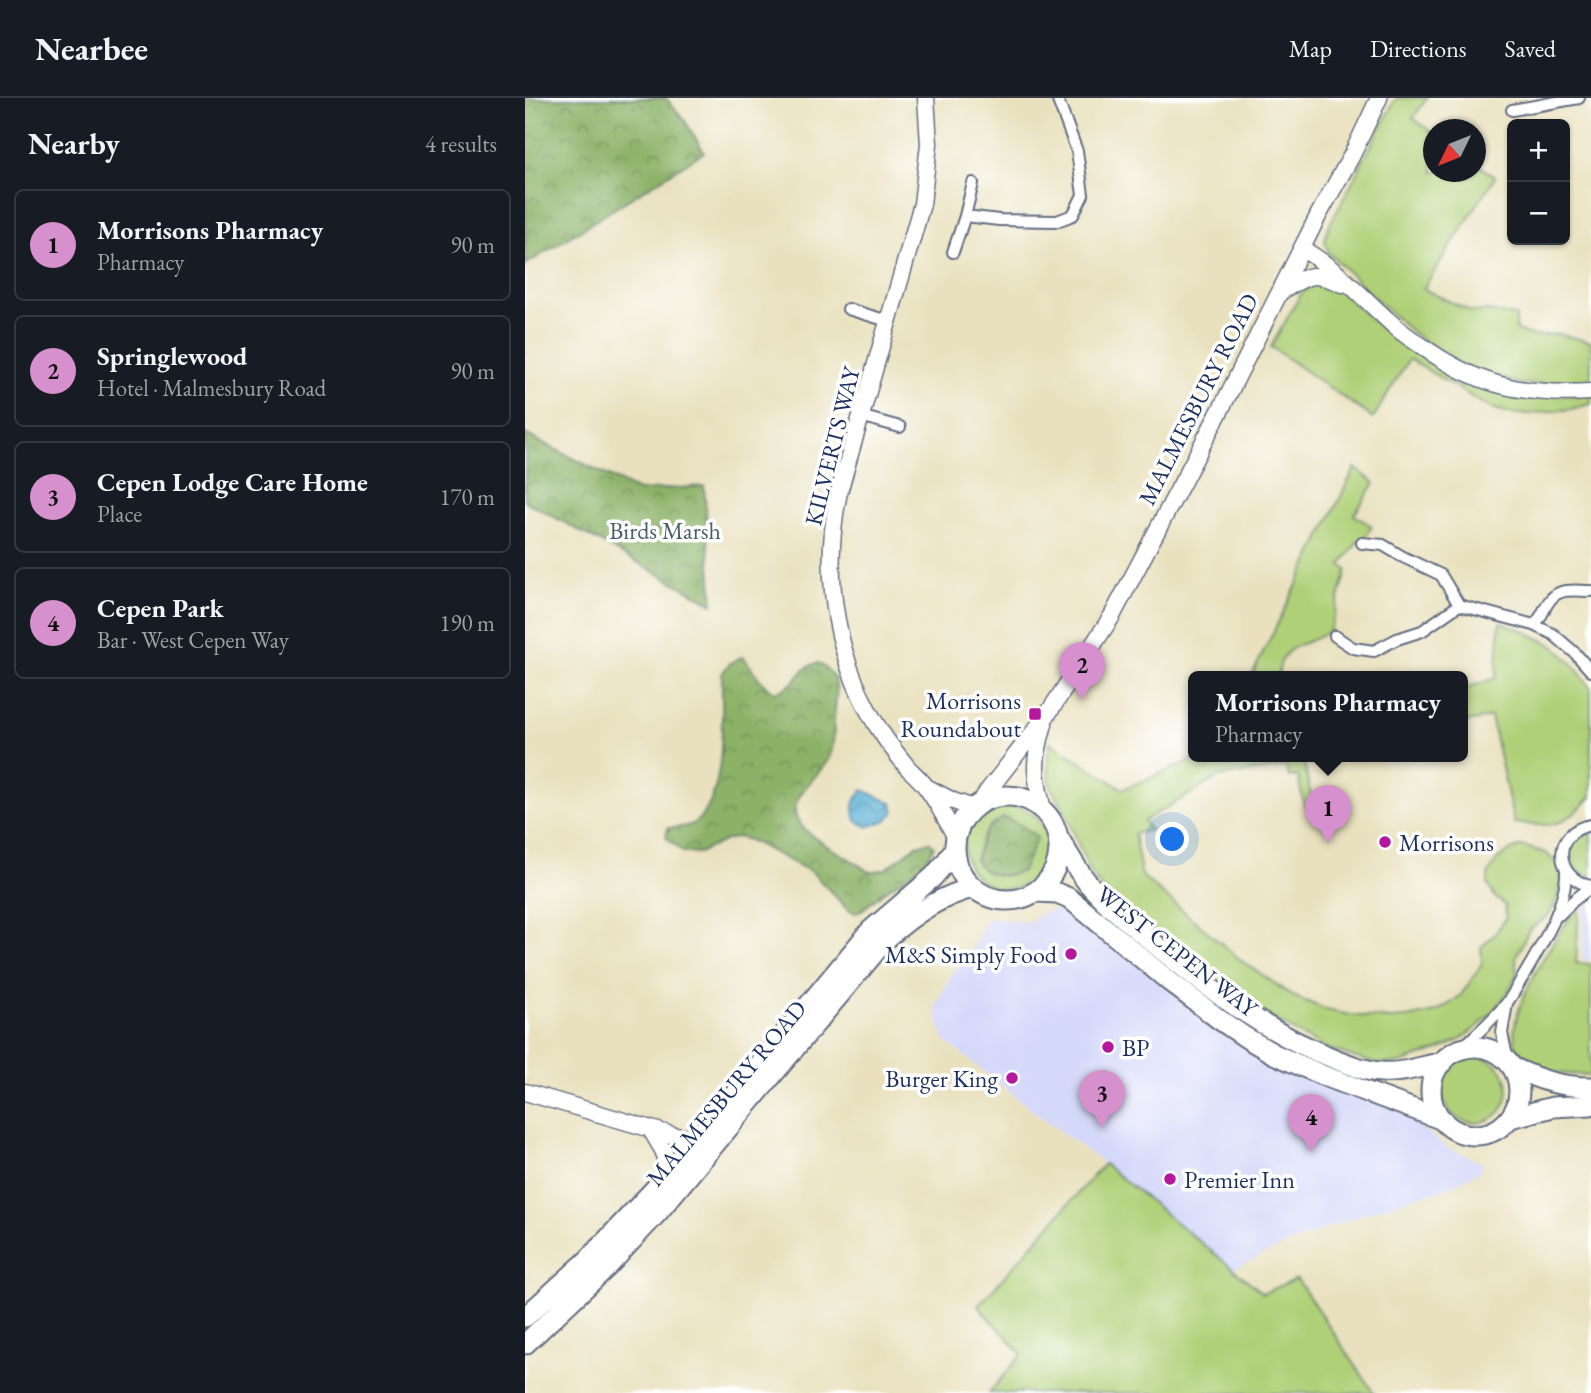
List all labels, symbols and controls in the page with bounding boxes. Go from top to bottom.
text: Nearbee [35,27,148,70]
text: Map [1289,33,1332,64]
text: Directions [1370,33,1467,64]
text: Saved [1505,33,1556,64]
north arrow [1423,119,1486,182]
map controls [1507,119,1570,245]
button: + [1507,119,1570,182]
text: Nearby [28,124,120,163]
text: 4 results [425,129,497,159]
button: − [1507,182,1570,245]
text: Morrisons Pharmacy [97,213,323,247]
text: 1 [47,230,59,260]
text: 90 m [450,230,495,260]
text: Pharmacy [97,247,184,277]
street label: MALMESBURY ROAD [1131,288,1265,510]
text: Springlewood [97,339,247,373]
text: 2 [47,356,59,386]
text: 90 m [450,356,495,386]
street label: KILVERTS WAY [797,362,867,529]
text: Hotel · Malmesbury Road [97,373,326,403]
text: Cepen Lodge Care Home [97,465,368,499]
text: 3 [47,482,59,512]
text: 170 m [439,482,495,512]
text: Place [97,499,142,529]
park label: Birds Marsh [609,515,721,546]
text: Cepen Park [97,591,224,625]
text: 4 [47,608,59,638]
text: 190 m [439,608,495,638]
text: Bar · West Cepen Way [97,625,289,655]
pin: 2 [1059,642,1105,700]
popup [1188,671,1468,762]
place label: Morrisons Roundabout [901,685,1021,744]
text: Morrisons Pharmacy [1215,685,1441,719]
marker: Morrisons Roundabout [1027,706,1043,722]
text: Pharmacy [1215,719,1302,749]
pin: 1 [1305,785,1351,843]
your location [1155,822,1189,856]
place label: Morrisons [1399,827,1494,858]
marker: Morrisons [1377,834,1393,850]
street label: WEST CEPEN WAY [1090,878,1265,1024]
place label: M&S Simply Food [885,939,1058,970]
marker: M&S Simply Food [1063,946,1079,962]
street label: MALMESBURY ROAD [639,994,813,1192]
place label: BP [1122,1032,1149,1063]
marker: BP [1100,1039,1116,1055]
place label: Burger King [885,1063,999,1094]
marker: Burger King [1004,1070,1020,1086]
pin: 3 [1079,1070,1125,1128]
pin: 4 [1288,1094,1334,1152]
place label: Premier Inn [1184,1164,1295,1195]
marker: Premier Inn [1162,1171,1178,1187]

